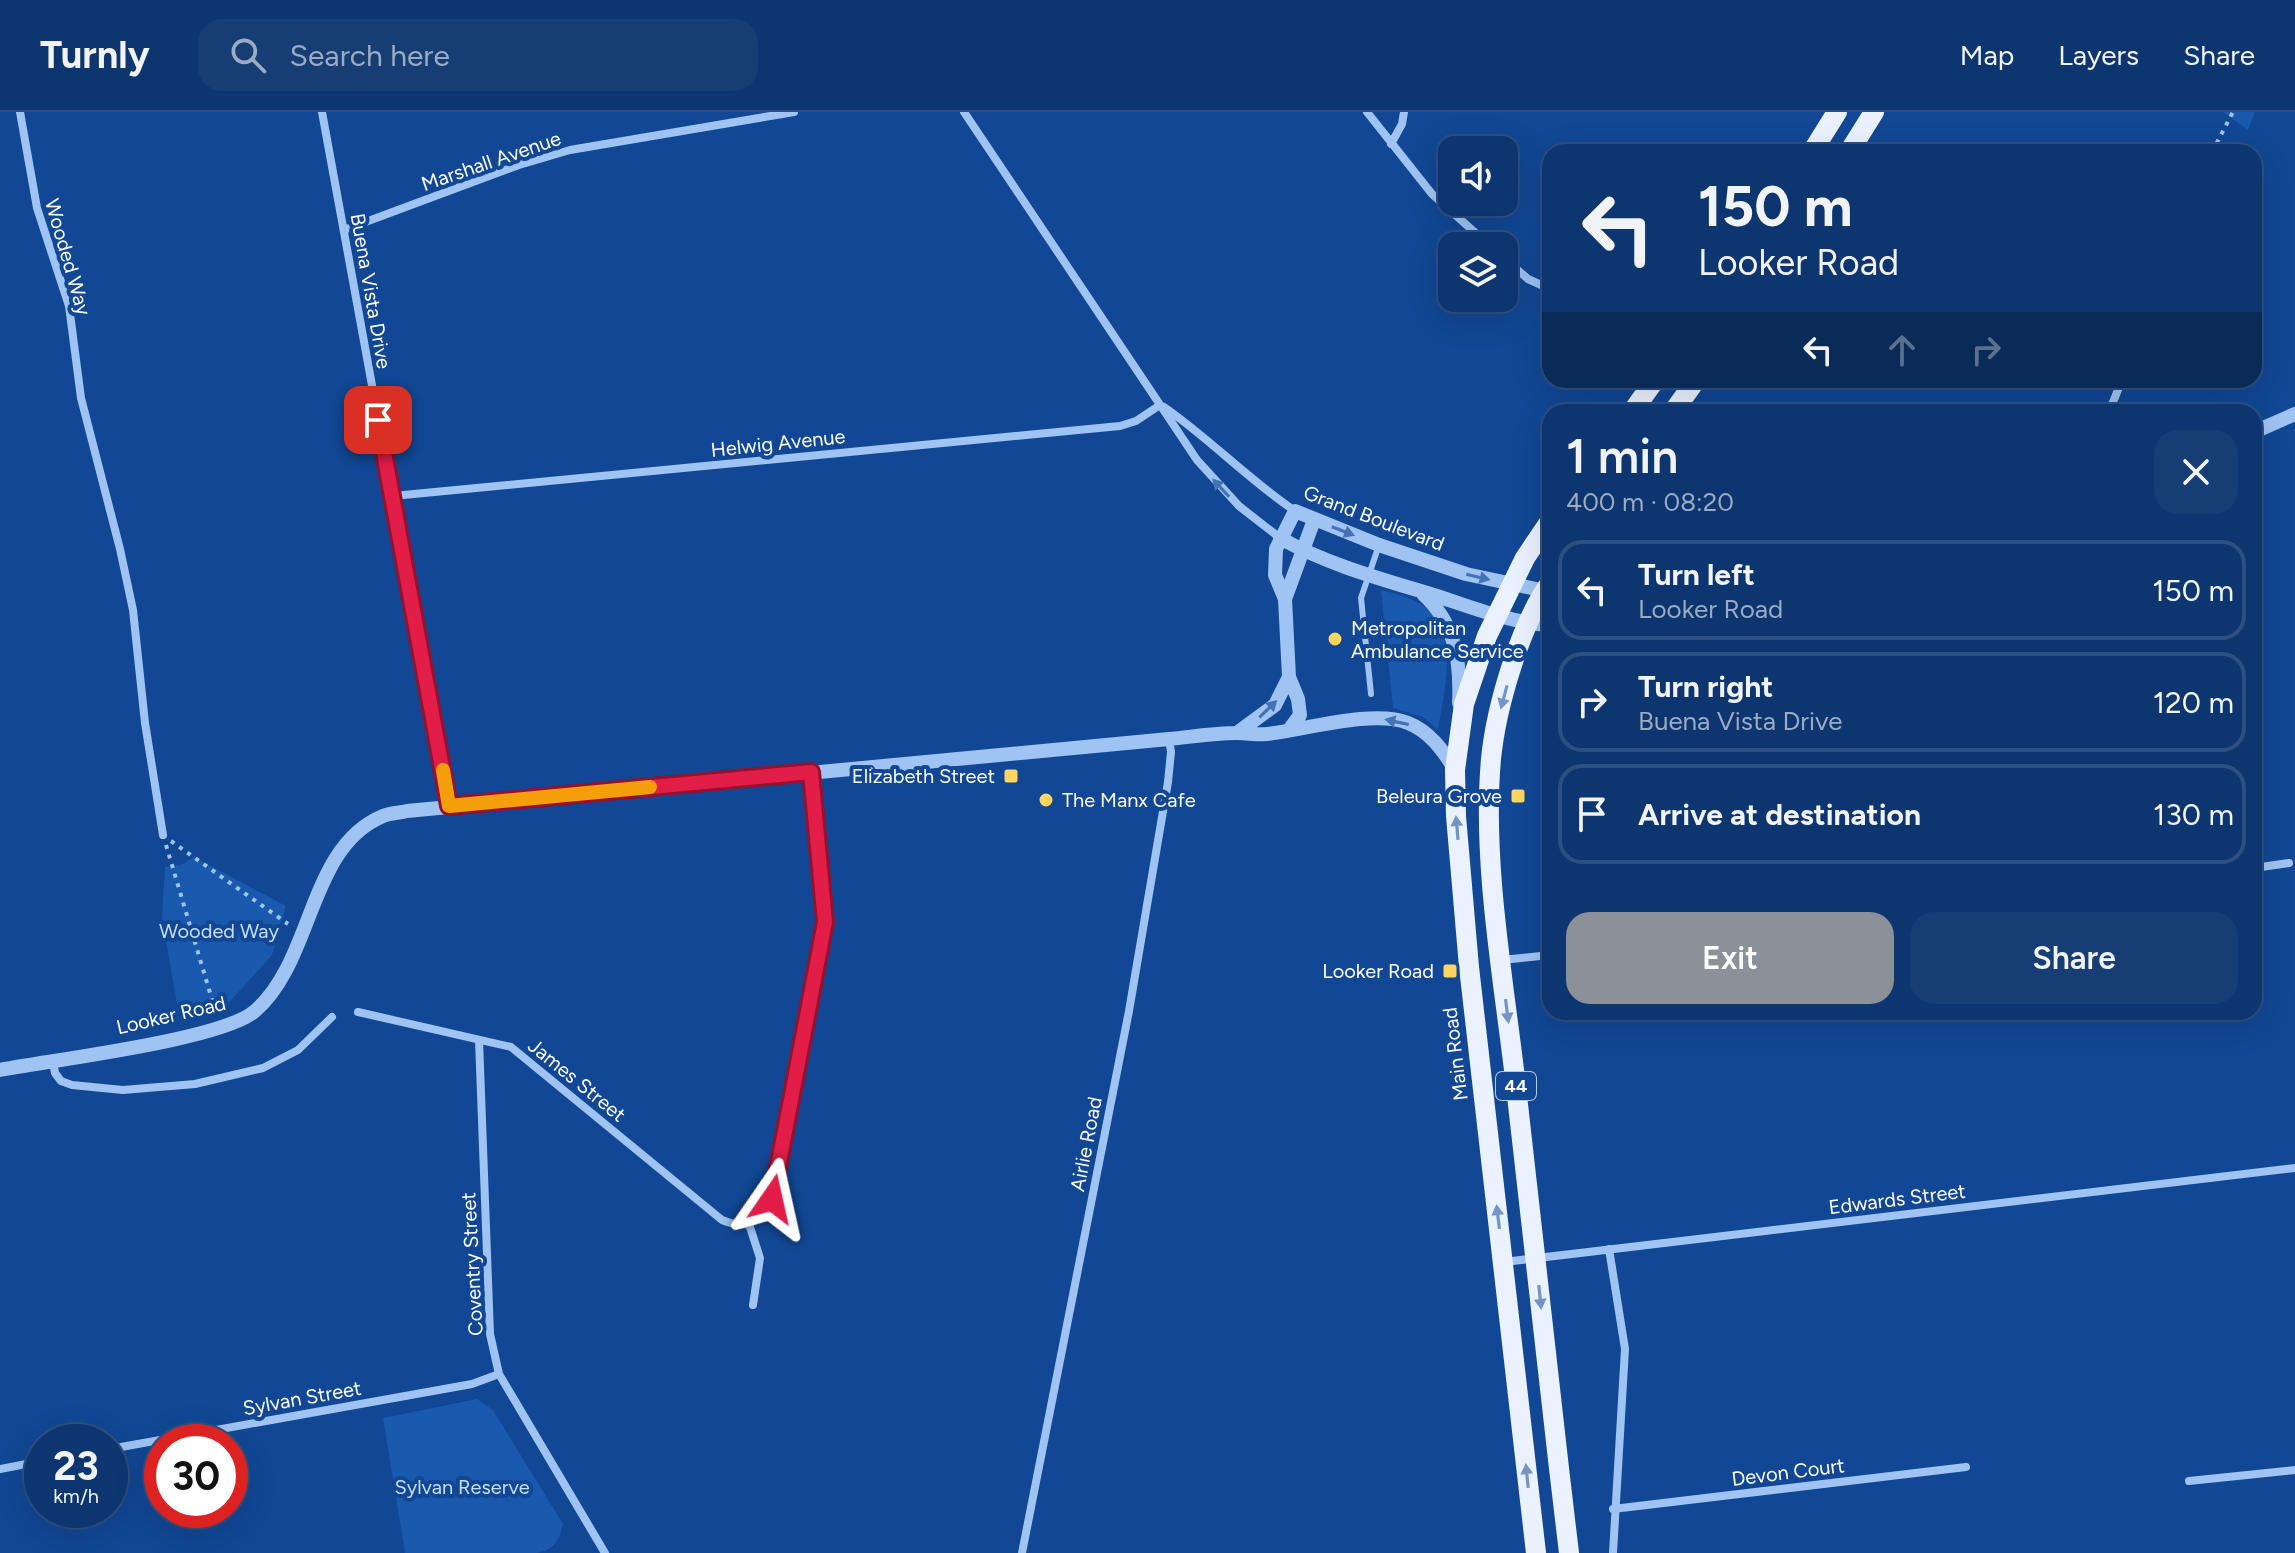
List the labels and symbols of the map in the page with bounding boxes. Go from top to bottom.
street label: Marshall Avenue [418,126,564,196]
street label: Wooded Way [40,196,96,318]
street label: Buena Vista Drive [346,211,396,371]
pin [344,386,412,454]
street label: Helwig Avenue [710,424,846,462]
one-way arrow [1213,479,1231,498]
street label: Grand Boulevard [1300,480,1448,556]
one-way arrow [1331,525,1355,538]
one-way arrow [1465,571,1490,583]
place label: Metropolitan Ambulance Service [1351,616,1524,663]
marker: Metropolitan Ambulance Service [1326,630,1344,648]
one-way arrow [1497,685,1510,709]
one-way arrow [1258,701,1277,719]
one-way arrow [1385,715,1410,727]
place label: Elizabeth Street [852,764,995,788]
marker: Elizabeth Street [1002,767,1020,785]
place label: Beleura Grove [1376,784,1502,808]
marker: Beleura Grove [1509,787,1527,805]
place label: The Manx Cafe [1062,788,1196,812]
marker: The Manx Cafe [1037,791,1055,809]
one-way arrow [1450,815,1463,840]
park label: Wooded Way [159,919,279,943]
place label: Looker Road [1322,959,1434,983]
marker: Looker Road [1441,962,1459,980]
street label: Looker Road [114,991,228,1039]
one-way arrow [1501,999,1514,1024]
street label: Main Road [1437,1006,1473,1102]
street label: James Street [523,1033,631,1127]
road number: 44 [1496,1072,1536,1100]
street label: Airlie Road [1065,1095,1107,1193]
position arrow [730,1157,814,1241]
street label: Edwards Street [1827,1179,1967,1219]
street label: Coventry Street [456,1192,488,1336]
one-way arrow [1491,1204,1504,1229]
one-way arrow [1533,1285,1546,1310]
street label: Sylvan Street [241,1376,363,1420]
speed limit sign: 30 [144,1424,248,1528]
street label: Devon Court [1730,1453,1846,1491]
one-way arrow [1521,1463,1534,1488]
park label: Sylvan Reserve [394,1475,530,1499]

